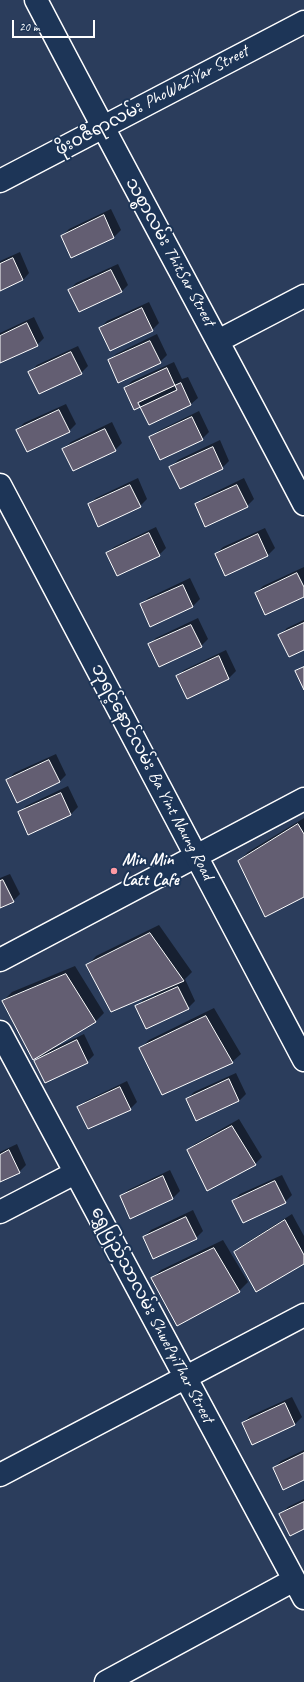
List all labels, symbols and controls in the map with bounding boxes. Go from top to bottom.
scale bar [14,12,97,38]
text: 20 m [19,19,39,35]
street label: ဖိုးဝဇီရာလမ်း PhoWaZiYar Street [52,41,252,161]
street label: သစ္စာလမ်း ThitSar Street [121,174,219,330]
street label: ဘုရင့်နောင်လမ်း Ba Yint Naung Road [86,661,218,883]
place label: Min Min Latt Cafe [122,851,179,891]
marker: Min Min Latt Cafe [109,866,119,876]
street label: ရွှေပြည်သာလမ်း ShwePyiThar Street [86,1204,218,1426]

